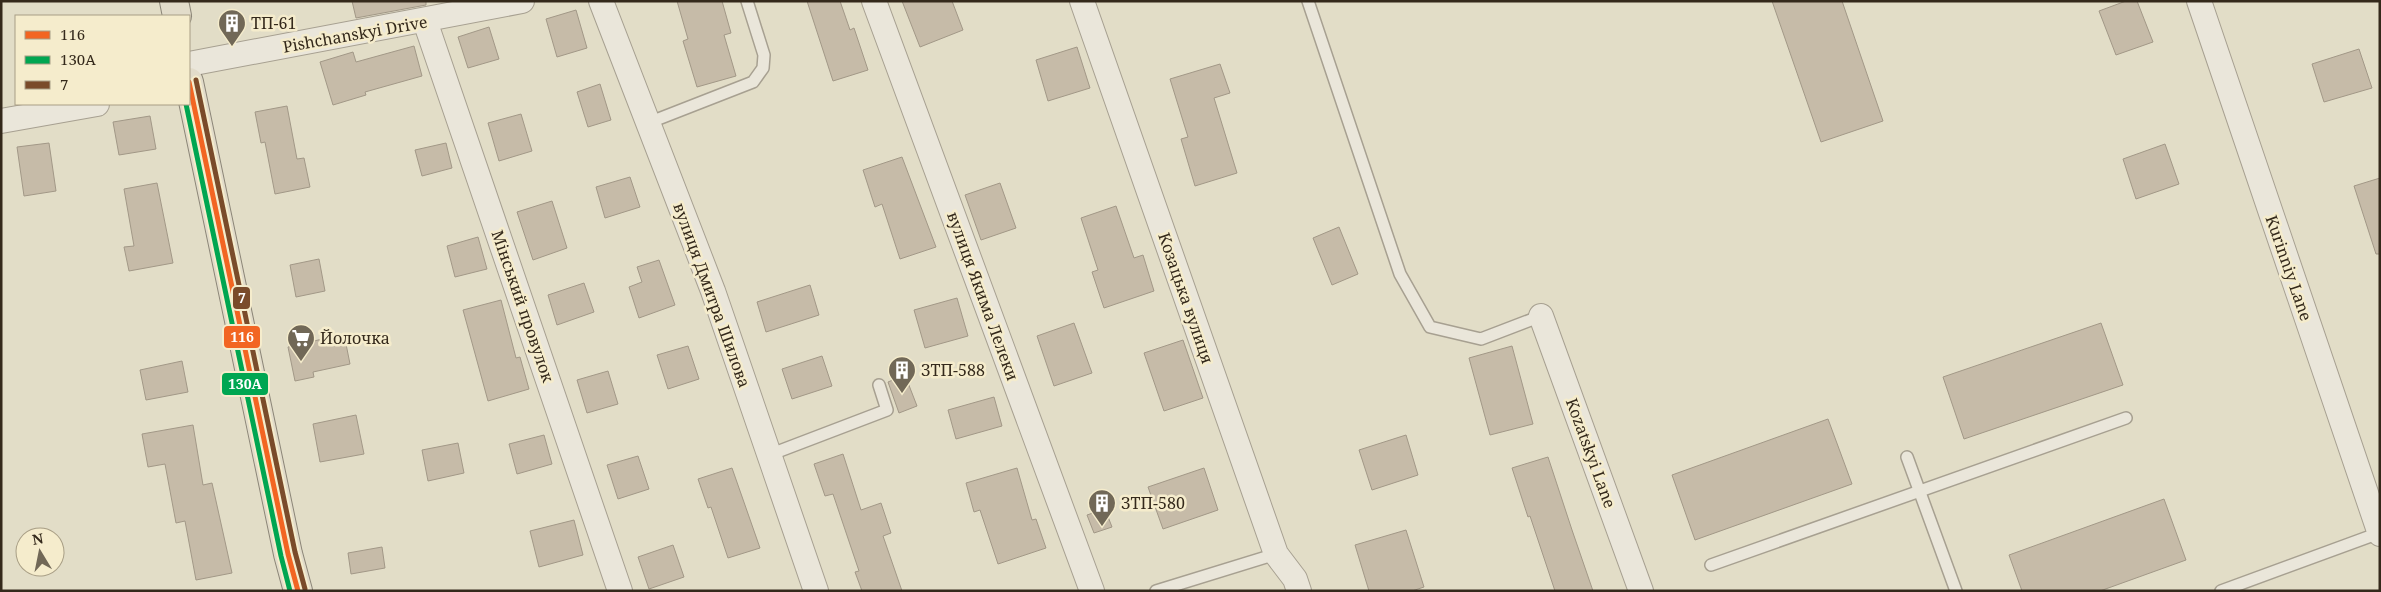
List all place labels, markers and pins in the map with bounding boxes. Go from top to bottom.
building icon: ТП-61 [217,8,247,47]
place label: ТП-61 [251,12,296,34]
supermarket icon: Йолочка [286,323,316,362]
place label: Йолочка [320,327,390,349]
building icon: ЗТП-588 [887,355,917,394]
place label: ЗТП-588 [921,359,985,381]
building icon: ЗТП-580 [1087,488,1117,527]
place label: ЗТП-580 [1121,492,1185,514]

